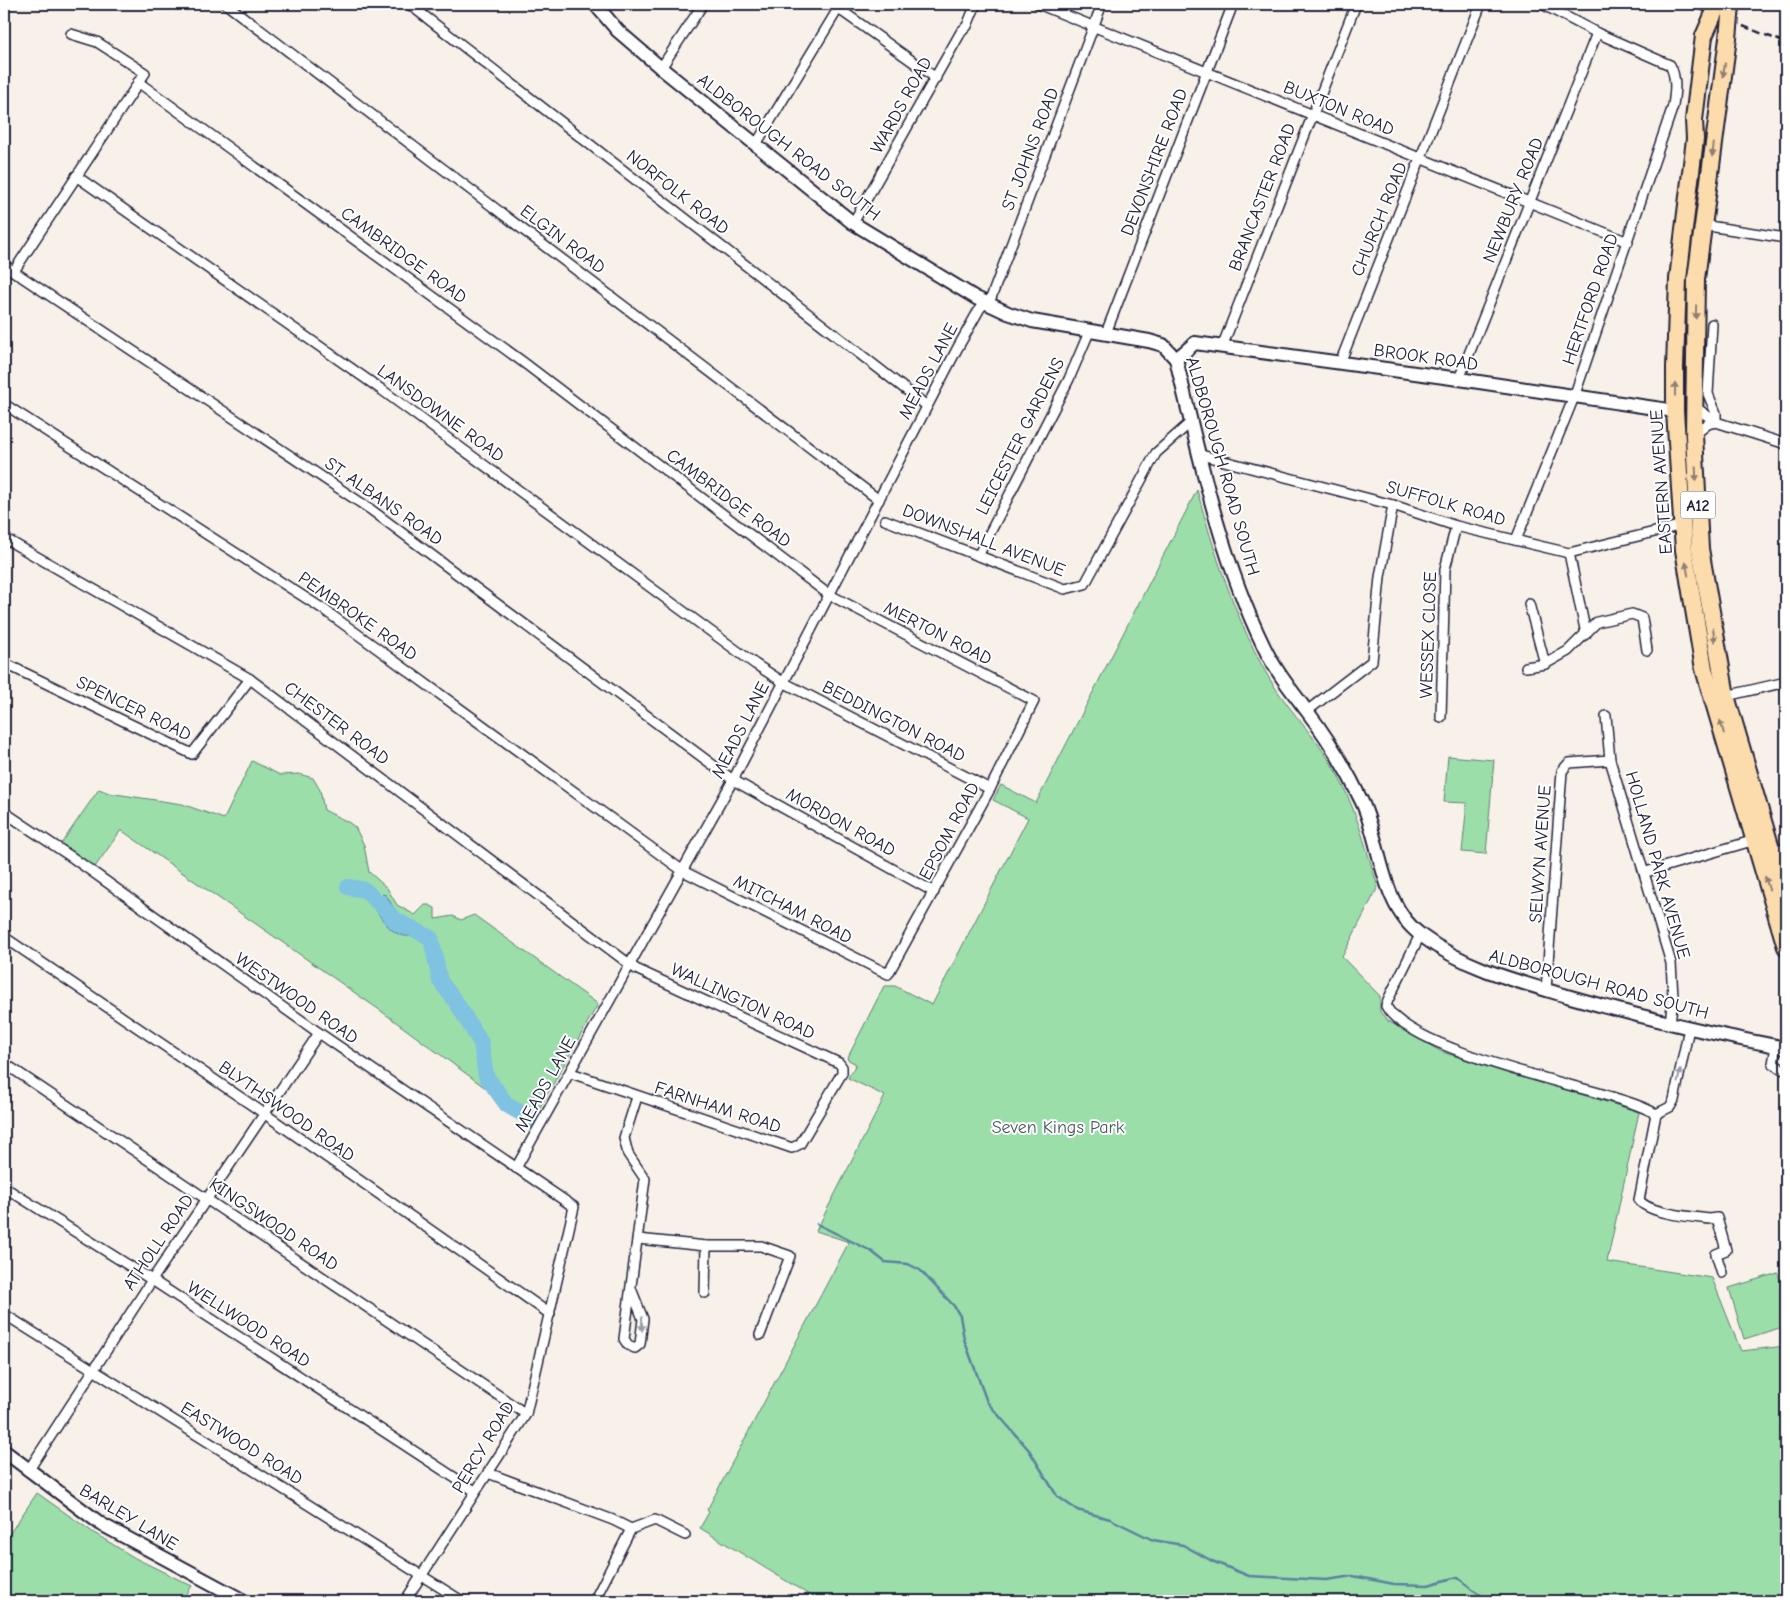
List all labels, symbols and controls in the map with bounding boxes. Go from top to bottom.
street label: WARDS ROAD [866,53,937,157]
one-way arrow [1720,62,1728,78]
street label: ALDBOROUGH ROAD SOUTH [693,69,884,225]
street label: BUXTON ROAD [1280,77,1397,140]
street label: ST JOHNS ROAD [997,85,1064,214]
street label: DEVONSHIRE ROAD [1117,85,1192,239]
street label: BRANCASTER ROAD [1225,120,1300,274]
street label: NEWBURY ROAD [1479,134,1548,266]
one-way arrow [1709,143,1717,159]
street label: NORFOLK ROAD [622,146,733,239]
street label: CHURCH ROAD [1347,159,1412,279]
street label: ELGIN ROAD [516,201,609,278]
street label: CAMBRIDGE ROAD [337,203,471,308]
street label: HERTFORD ROAD [1558,231,1623,368]
one-way arrow [1691,304,1699,320]
street label: MEADS LANE [894,319,963,423]
street label: BROOK ROAD [1372,340,1479,375]
street label: LEICESTER GARDENS [972,354,1069,518]
street label: ALDBOROUGH ROAD SOUTH [1181,354,1264,578]
street label: LANSDOWNE ROAD [373,360,508,467]
one-way arrow [1671,381,1679,397]
street label: EASTERN AVENUE [1646,409,1677,555]
street label: CAMBRIDGE ROAD [662,445,795,552]
street label: ST. ALBANS ROAD [321,453,447,550]
one-way arrow [1693,466,1701,482]
street label: SUFFOLK ROAD [1384,476,1508,531]
road number: A12 [1680,492,1716,518]
street label: DOWNSHALL AVENUE [899,500,1068,581]
one-way arrow [1683,560,1691,576]
street label: PEMBROKE ROAD [294,568,421,665]
street label: WESSEX CLOSE [1416,571,1441,699]
street label: MERTON ROAD [880,597,995,670]
one-way arrow [1711,628,1719,644]
street label: SPENCER ROAD [73,672,195,745]
street label: BEDDINGTON ROAD [819,676,969,767]
street label: CHESTER ROAD [280,677,393,770]
street label: MEADS LANE [707,678,774,782]
one-way arrow [1717,720,1725,735]
street label: HOLLAND PARK AVENUE [1621,769,1694,962]
street label: EPSOM ROAD [915,779,984,884]
street label: MORDON ROAD [782,784,899,861]
street label: SELWYN AVENUE [1525,784,1556,924]
street label: MITCHAM ROAD [730,871,856,948]
one-way arrow [1763,876,1771,891]
street label: ALDBOROUGH ROAD SOUTH [1487,945,1711,1024]
street label: WESTWOOD ROAD [231,948,362,1049]
street label: WALLINGTON ROAD [667,959,818,1044]
street label: MEADS LANE [511,1033,580,1136]
street label: BLYTHSWOOD ROAD [215,1057,359,1166]
one-way arrow [1675,1068,1683,1084]
street label: FARNHAM ROAD [652,1077,784,1138]
park label: Seven Kings Park [992,1117,1125,1138]
street label: KINGSWOOD ROAD [205,1173,342,1275]
street label: ATHOLL ROAD [119,1190,198,1294]
street label: WELLWOOD ROAD [183,1277,314,1372]
one-way arrow [638,1316,646,1332]
street label: EASTWOOD ROAD [177,1397,307,1489]
street label: PERCY ROAD [448,1397,519,1497]
street label: BARLEY LANE [76,1480,182,1555]

